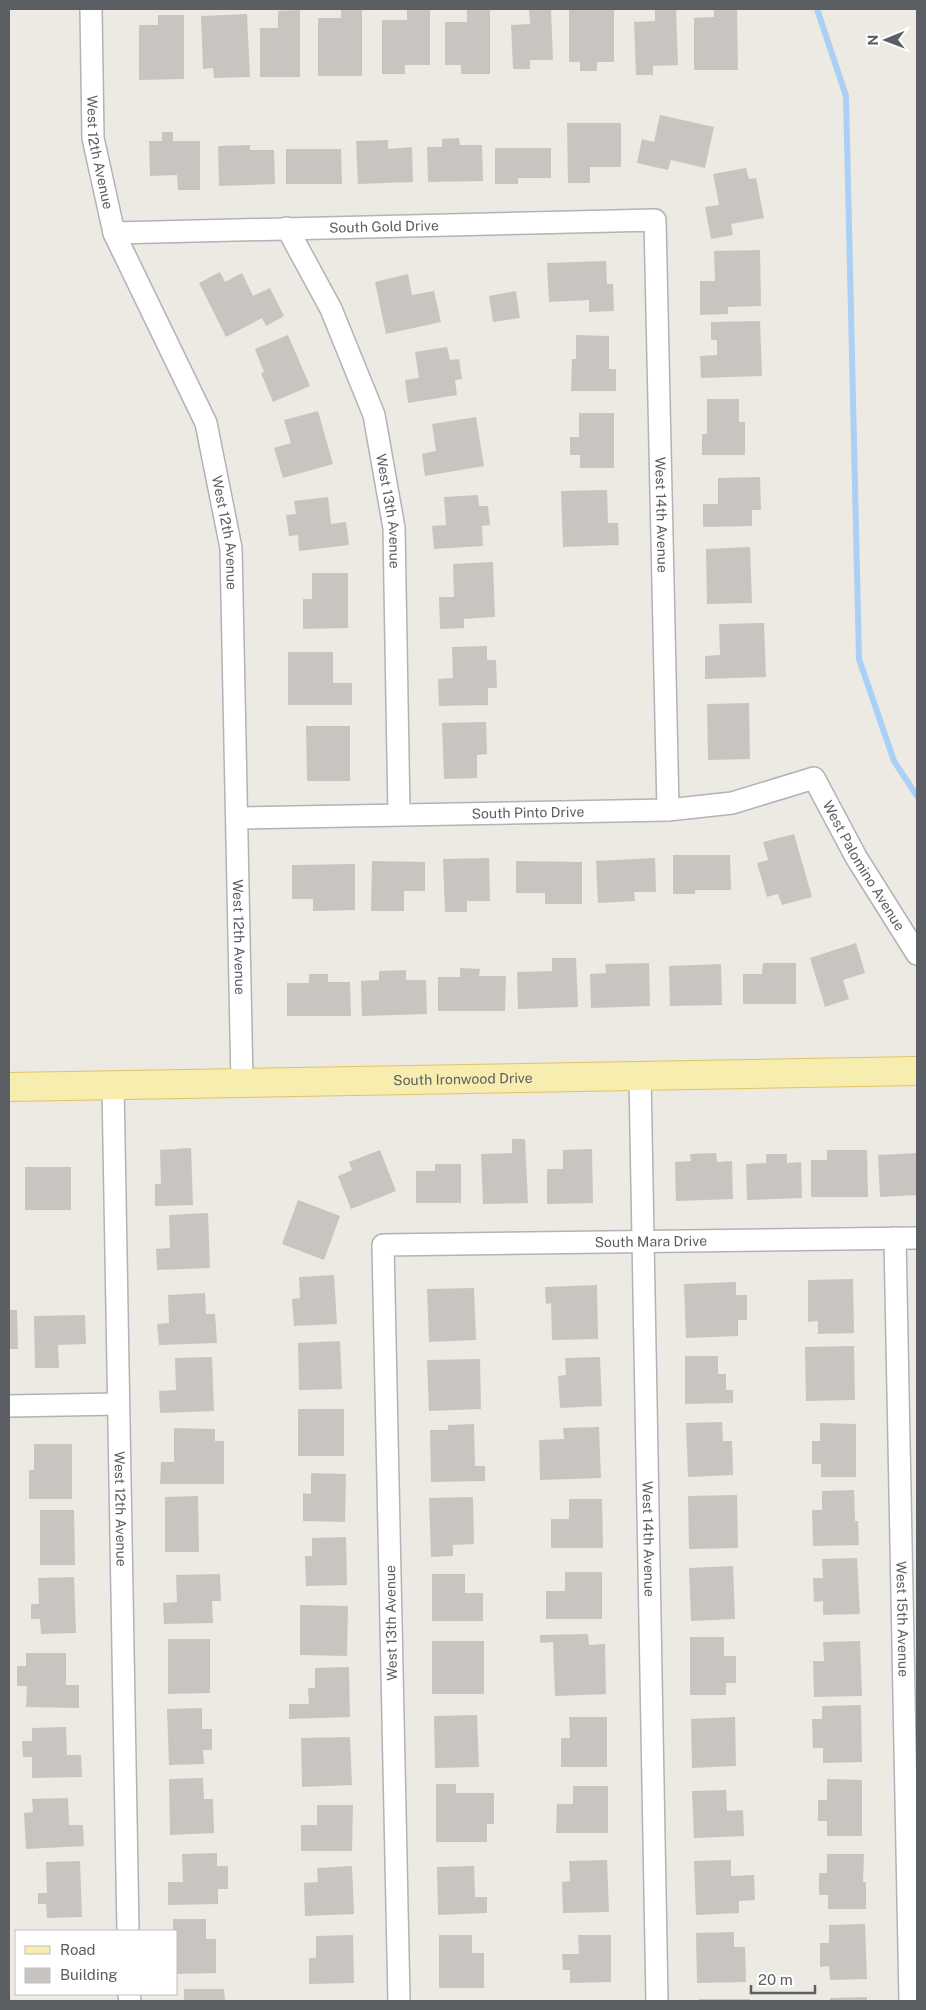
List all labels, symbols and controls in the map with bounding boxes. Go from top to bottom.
north arrow [861,15,911,65]
text: N [865,35,881,46]
street label: West 12th Avenue [84,95,117,211]
street label: South Gold Drive [329,217,439,236]
street label: West 13th Avenue [373,452,403,569]
street label: West 14th Avenue [652,457,671,573]
street label: West 12th Avenue [209,474,240,590]
street label: West Palomino Avenue [820,798,908,934]
street label: South Pinto Drive [471,804,584,822]
street label: West 12th Avenue [230,879,248,995]
street label: South Ironwood Drive [393,1070,533,1088]
street label: South Mara Drive [595,1233,707,1250]
street label: West 12th Avenue [111,1451,130,1567]
street label: West 14th Avenue [639,1481,658,1597]
street label: West 15th Avenue [893,1561,912,1677]
street label: West 13th Avenue [382,1565,400,1681]
legend [15,1930,178,1995]
text: Road [60,1941,96,1958]
scale bar [751,1962,815,1994]
text: Building [60,1966,118,1983]
text: 20 m [758,1971,793,1988]

